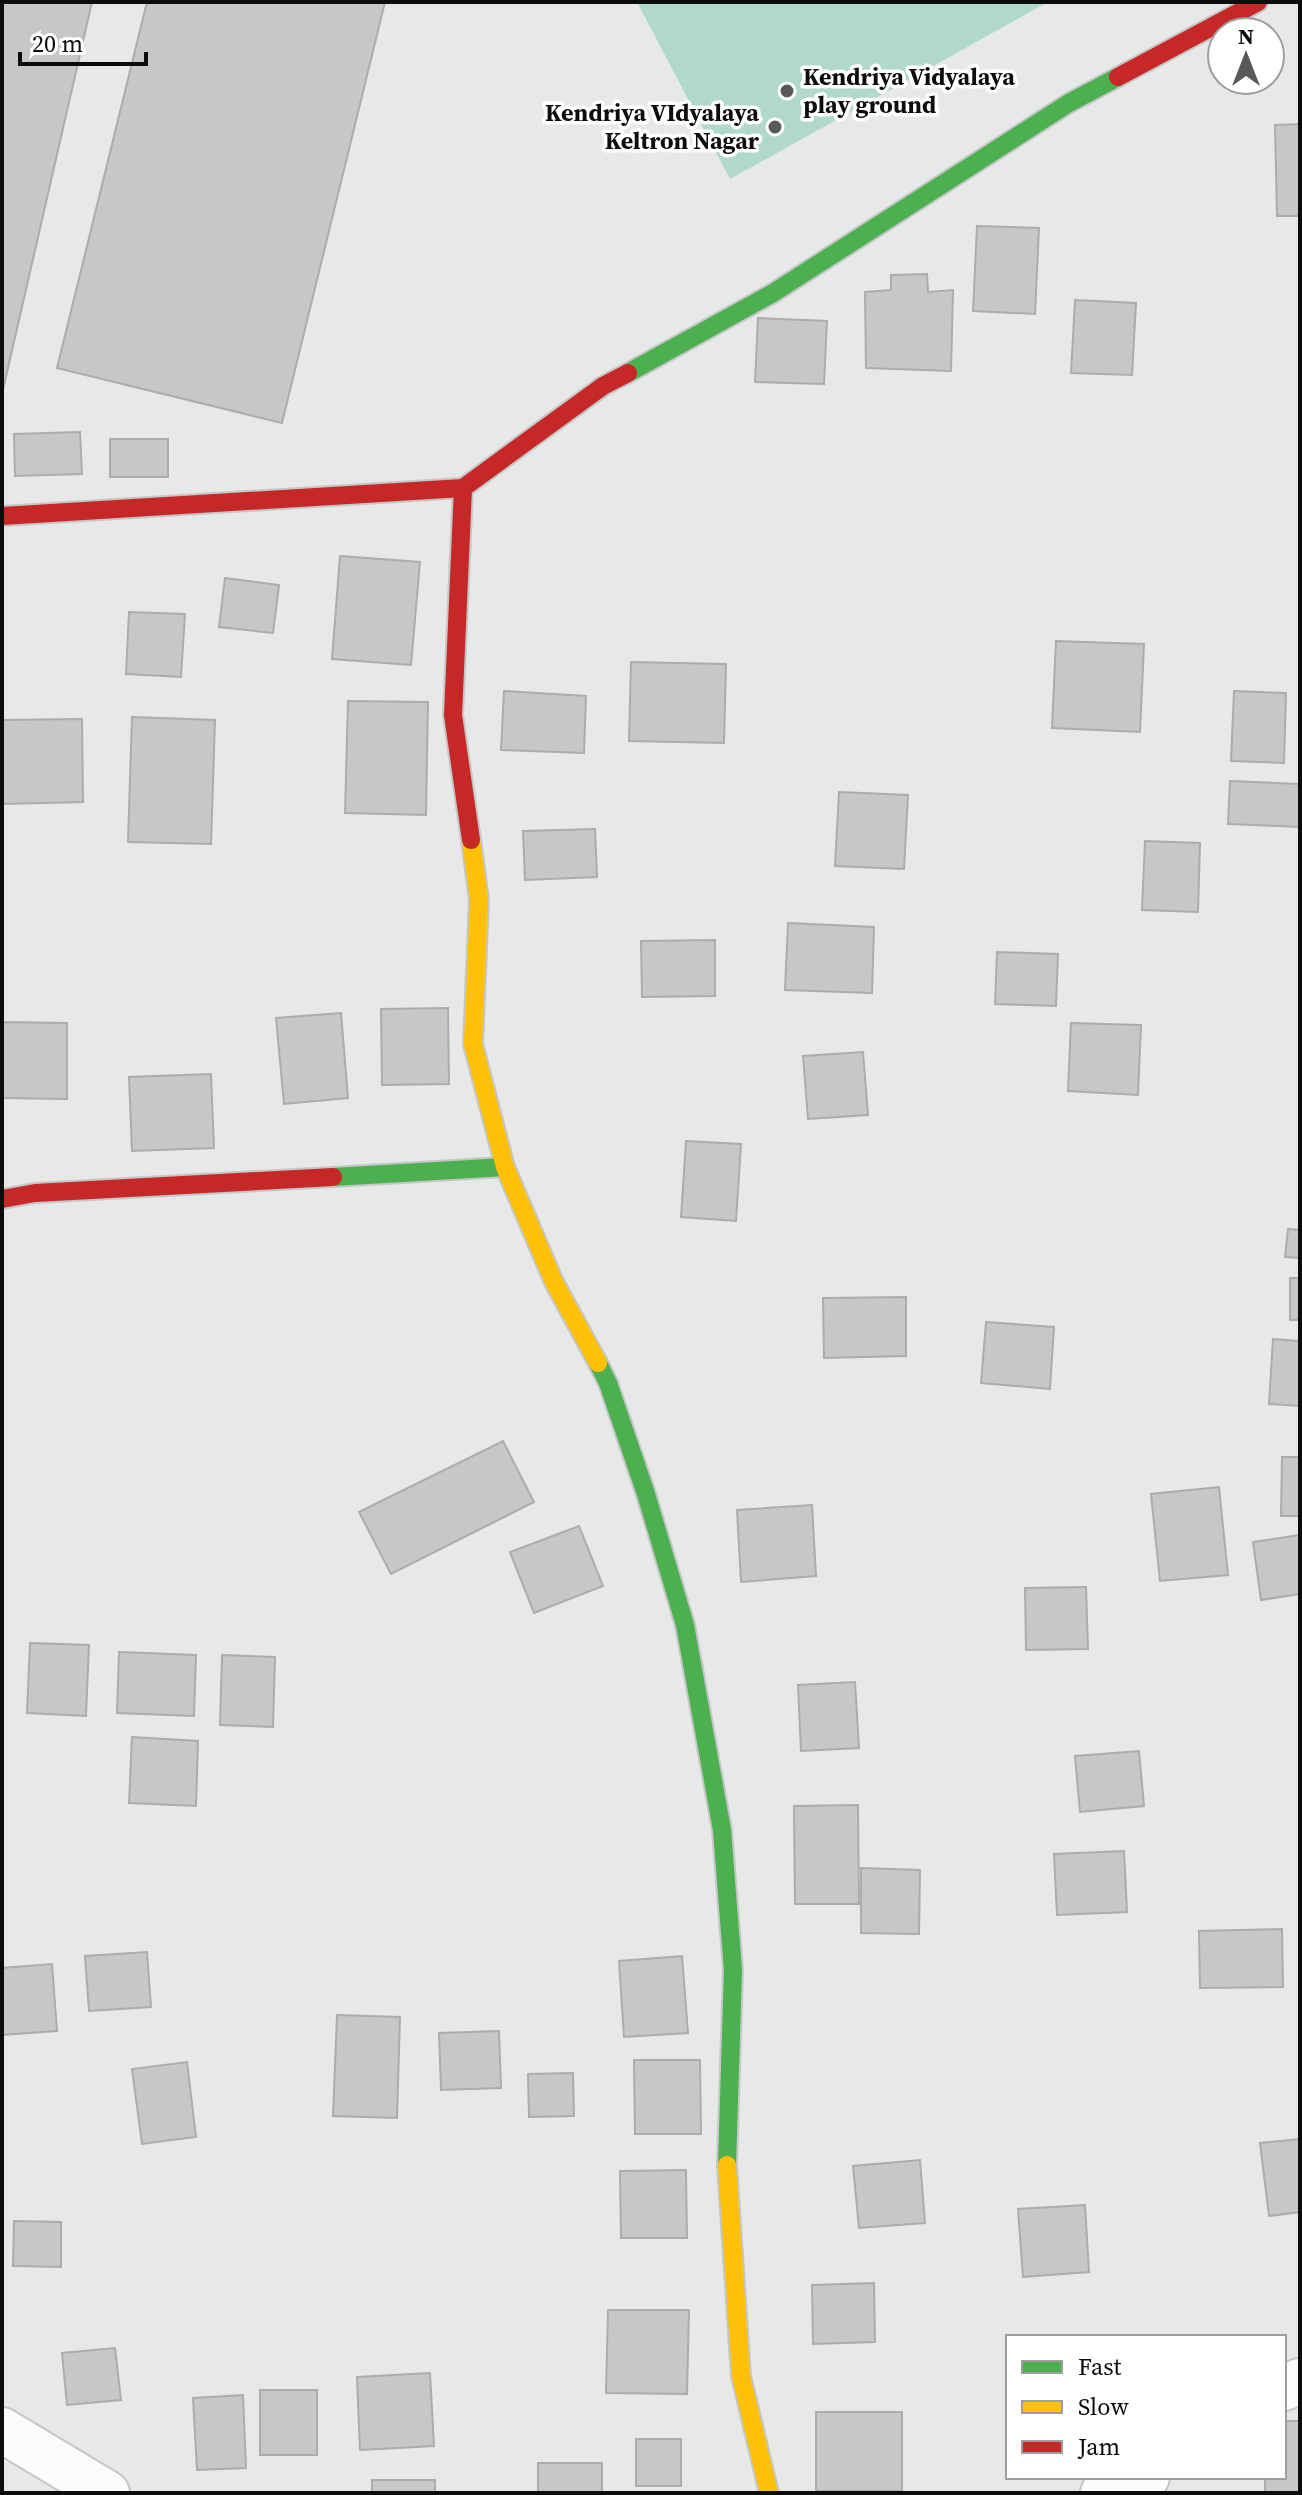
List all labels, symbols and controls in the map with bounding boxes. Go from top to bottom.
scale bar [20,16,146,66]
north arrow [1206,16,1286,96]
text: N [1238,21,1254,51]
text: 20 m [32,27,83,60]
place label: Kendriya Vidyalaya play ground [803,60,1015,121]
marker: Kendriya Vidyalaya play ground [778,82,796,100]
place label: Kendriya VIdyalaya Keltron Nagar [545,96,760,157]
marker: Kendriya VIdyalaya Keltron Nagar [766,118,784,136]
legend [1006,2335,1286,2479]
text: Fast [1078,2350,1122,2383]
text: Slow [1078,2390,1129,2423]
text: Jam [1077,2430,1120,2463]

